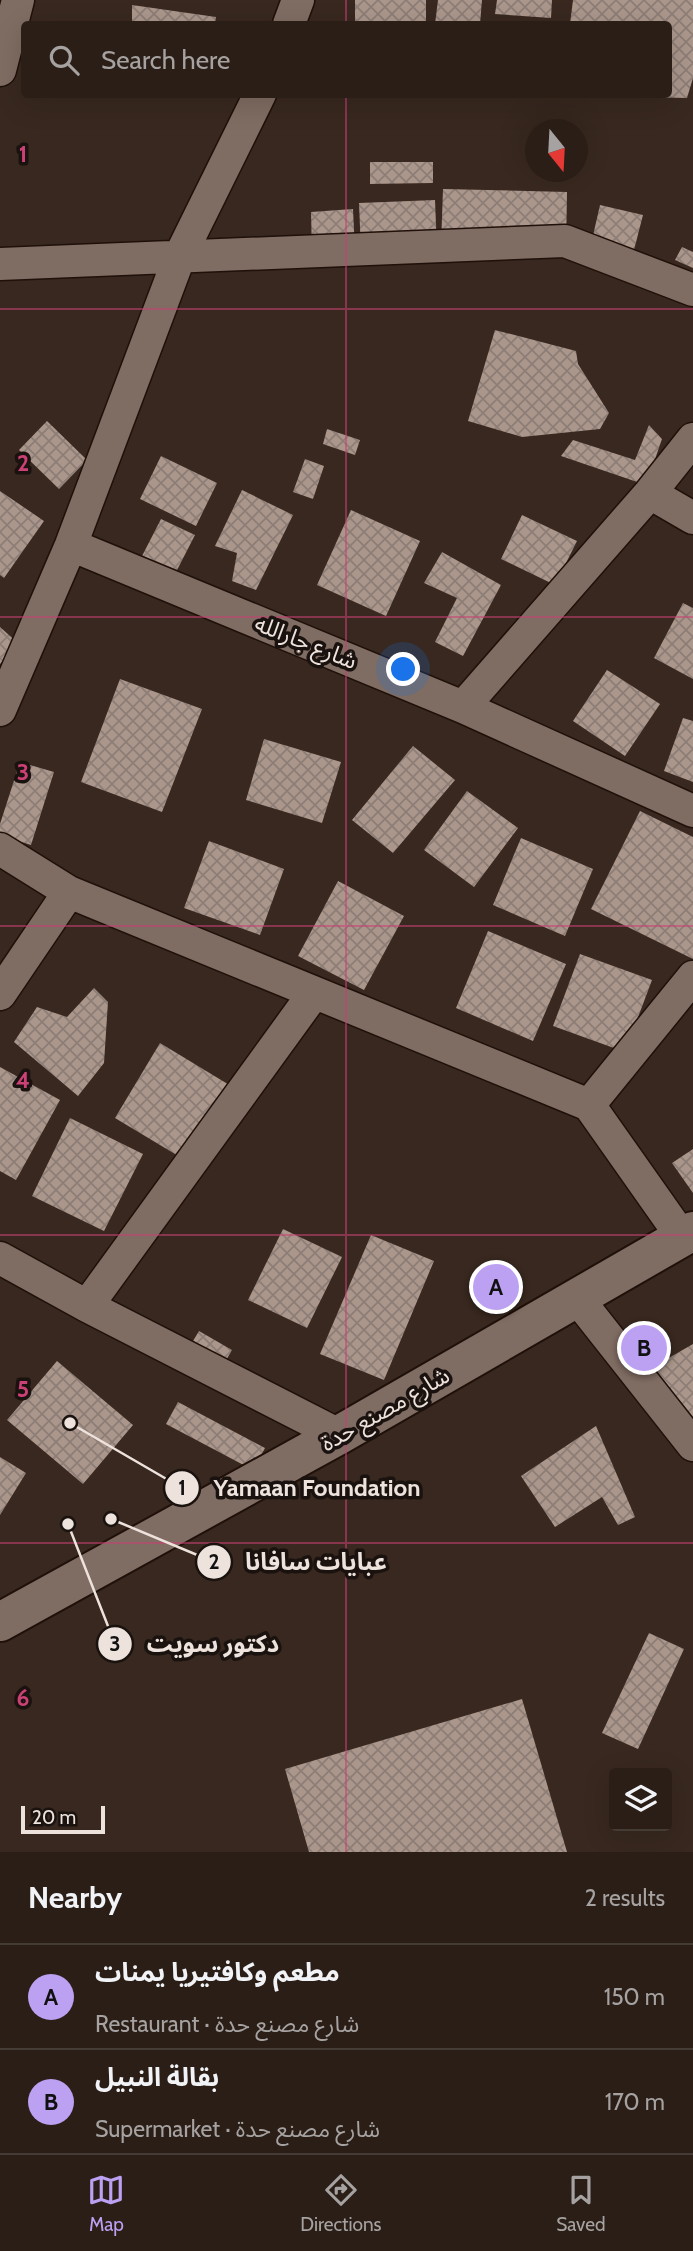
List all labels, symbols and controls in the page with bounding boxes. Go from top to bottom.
search box [21,21,672,98]
icon: search [45,41,83,79]
text: Search here [101,44,230,76]
north arrow [525,119,588,182]
text: 1 [19,140,27,168]
text: 2 [17,449,29,477]
street label: شارع جارالله [250,609,361,678]
your location [386,652,420,686]
text: 3 [17,758,29,786]
text: 4 [16,1066,30,1094]
pin: A [473,1261,519,1313]
pin: B [621,1322,667,1374]
street label: شارع مصنع حدة [316,1361,456,1460]
text: 5 [17,1375,29,1403]
callout: Yamaan Foundation [164,1466,434,1511]
text: Yamaan Foundation [213,1473,420,1502]
text: 1 [178,1475,186,1500]
callout: عبايات سافانا [196,1539,401,1584]
text: عبايات سافانا [245,1547,387,1576]
text: 2 [208,1549,220,1574]
callout: دكتور سويت [98,1621,293,1666]
text: دكتور سويت [147,1629,279,1658]
text: 3 [109,1631,121,1656]
text: 6 [17,1684,29,1712]
map controls [609,1768,672,1831]
button: layers [609,1768,672,1831]
scale bar [21,1803,105,1835]
text: 20 m [32,1806,76,1829]
text: Nearby [28,1879,122,1916]
text: 2 results [585,1884,665,1912]
text: مطعم وكافتيريا يمنات [95,1956,340,1988]
text: A [44,1983,58,2011]
text: 150 m [604,1983,665,2011]
text: Restaurant · شارع مصنع حدة [95,2010,359,2038]
text: بقالة النبيل [95,2061,219,2093]
text: B [44,2088,58,2116]
text: 170 m [605,2088,665,2116]
text: Supermarket · شارع مصنع حدة [95,2115,380,2143]
tab: Map [87,2171,125,2236]
tab: Directions [300,2171,381,2236]
tab: Saved [556,2171,606,2236]

